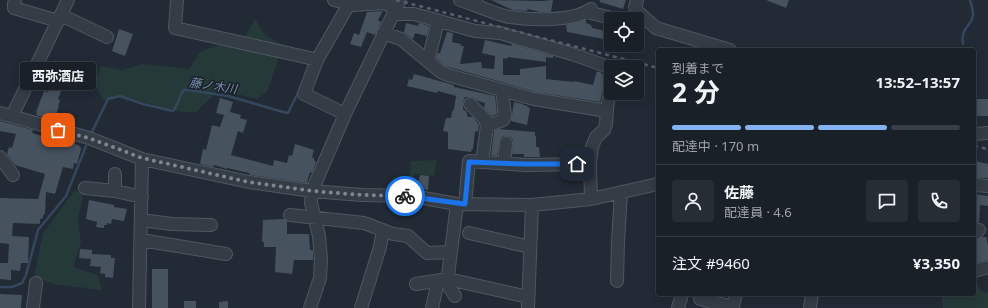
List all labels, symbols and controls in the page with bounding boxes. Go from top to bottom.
map controls [604,12,644,100]
button: locate [604,12,644,52]
text: 到着まで [672,59,724,77]
button: layers [604,60,644,100]
callout: 西弥酒店 [20,62,96,90]
text: 西弥酒店 [32,67,84,85]
text: 13:52–13:57 [875,72,960,92]
water label: 藤ノ木川 [188,74,240,98]
text: 2 分 [672,74,720,110]
pin [41,113,75,147]
icon: bag [47,119,69,141]
text: 配達中 · 170 m [672,137,759,155]
pin [560,147,594,181]
icon: home [566,153,588,175]
courier [385,176,425,216]
button: person [672,180,714,222]
button: chat [866,180,908,222]
button: phone [918,180,960,222]
text: 佐藤 [724,182,754,202]
icon: bike [394,185,416,207]
text: 配達員 · 4.6 [724,203,792,221]
text: 注文 #9460 [672,253,750,273]
text: ¥3,350 [913,253,960,273]

